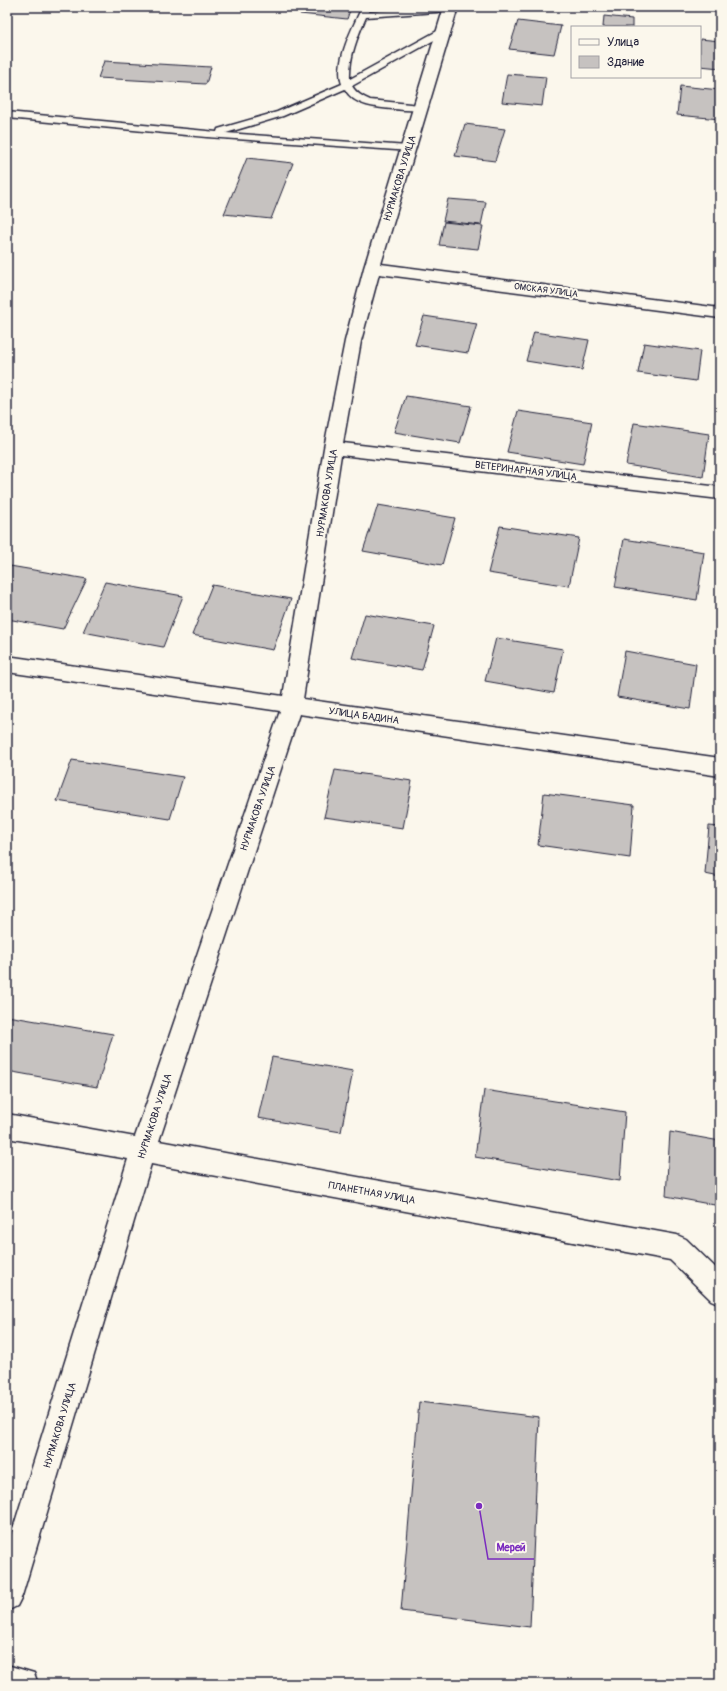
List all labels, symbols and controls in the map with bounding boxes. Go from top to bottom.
legend [571,26,701,78]
text: Улица [607,35,639,50]
text: Здание [607,55,644,70]
street label: НУРМАКОВА УЛИЦА [381,133,419,223]
street label: ОМСКАЯ УЛИЦА [513,281,579,300]
street label: НУРМАКОВА УЛИЦА [314,448,340,538]
street label: ВЕТЕРИНАРНАЯ УЛИЦА [474,459,578,483]
street label: УЛИЦА БАДИНА [328,705,400,727]
street label: НУРМАКОВА УЛИЦА [238,764,278,852]
street label: НУРМАКОВА УЛИЦА [135,1072,175,1160]
street label: ПЛАНЕТНАЯ УЛИЦА [327,1179,417,1207]
street label: НУРМАКОВА УЛИЦА [41,1380,79,1470]
callout: Мерей [488,1536,534,1559]
text: Мерей [496,1541,526,1554]

